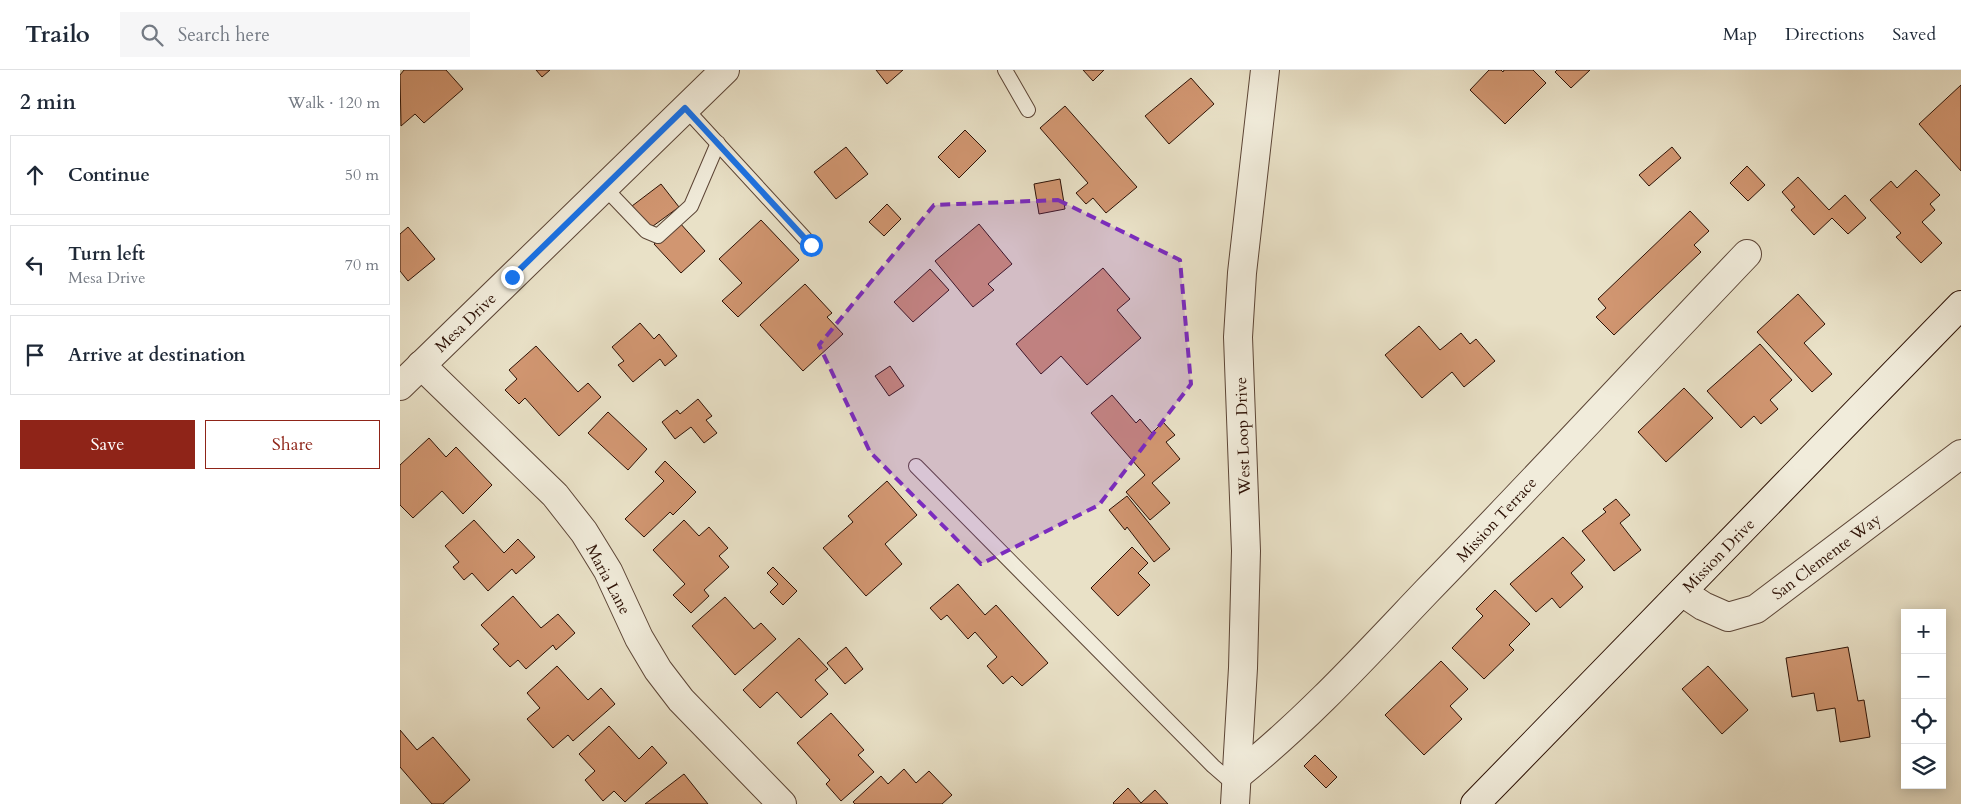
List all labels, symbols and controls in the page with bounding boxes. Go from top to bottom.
search box [120,12,470,57]
text: Trailo [25,18,90,51]
icon: search [138,21,166,49]
text: Search here [178,22,270,48]
text: Map [1723,22,1757,47]
text: Directions [1785,22,1864,47]
text: Saved [1892,22,1936,47]
text: 2 min [20,88,76,117]
text: Walk · 120 m [288,92,380,114]
icon: ahead [21,161,49,189]
text: Continue [68,162,150,188]
text: 50 m [345,164,379,186]
route start [800,234,823,257]
text: Turn left [68,241,145,267]
icon: left [21,251,49,279]
text: 70 m [345,254,379,276]
route end [501,266,524,289]
text: Mesa Drive [68,267,146,289]
street label: Mesa Drive [430,288,501,358]
icon: arrive [21,341,49,369]
text: Arrive at destination [68,342,245,368]
street label: West Loop Drive [1230,377,1256,496]
button: Save [20,420,195,469]
button: Share [205,420,380,469]
street label: Mission Terrace [1452,472,1542,567]
street label: San Clemente Way [1767,508,1886,605]
street label: Mission Drive [1678,514,1760,598]
street label: Maria Lane [580,541,636,618]
map controls [1901,609,1946,789]
button: + [1901,609,1946,654]
button: − [1901,654,1946,699]
button: locate [1901,699,1946,744]
button: layers [1901,744,1946,789]

